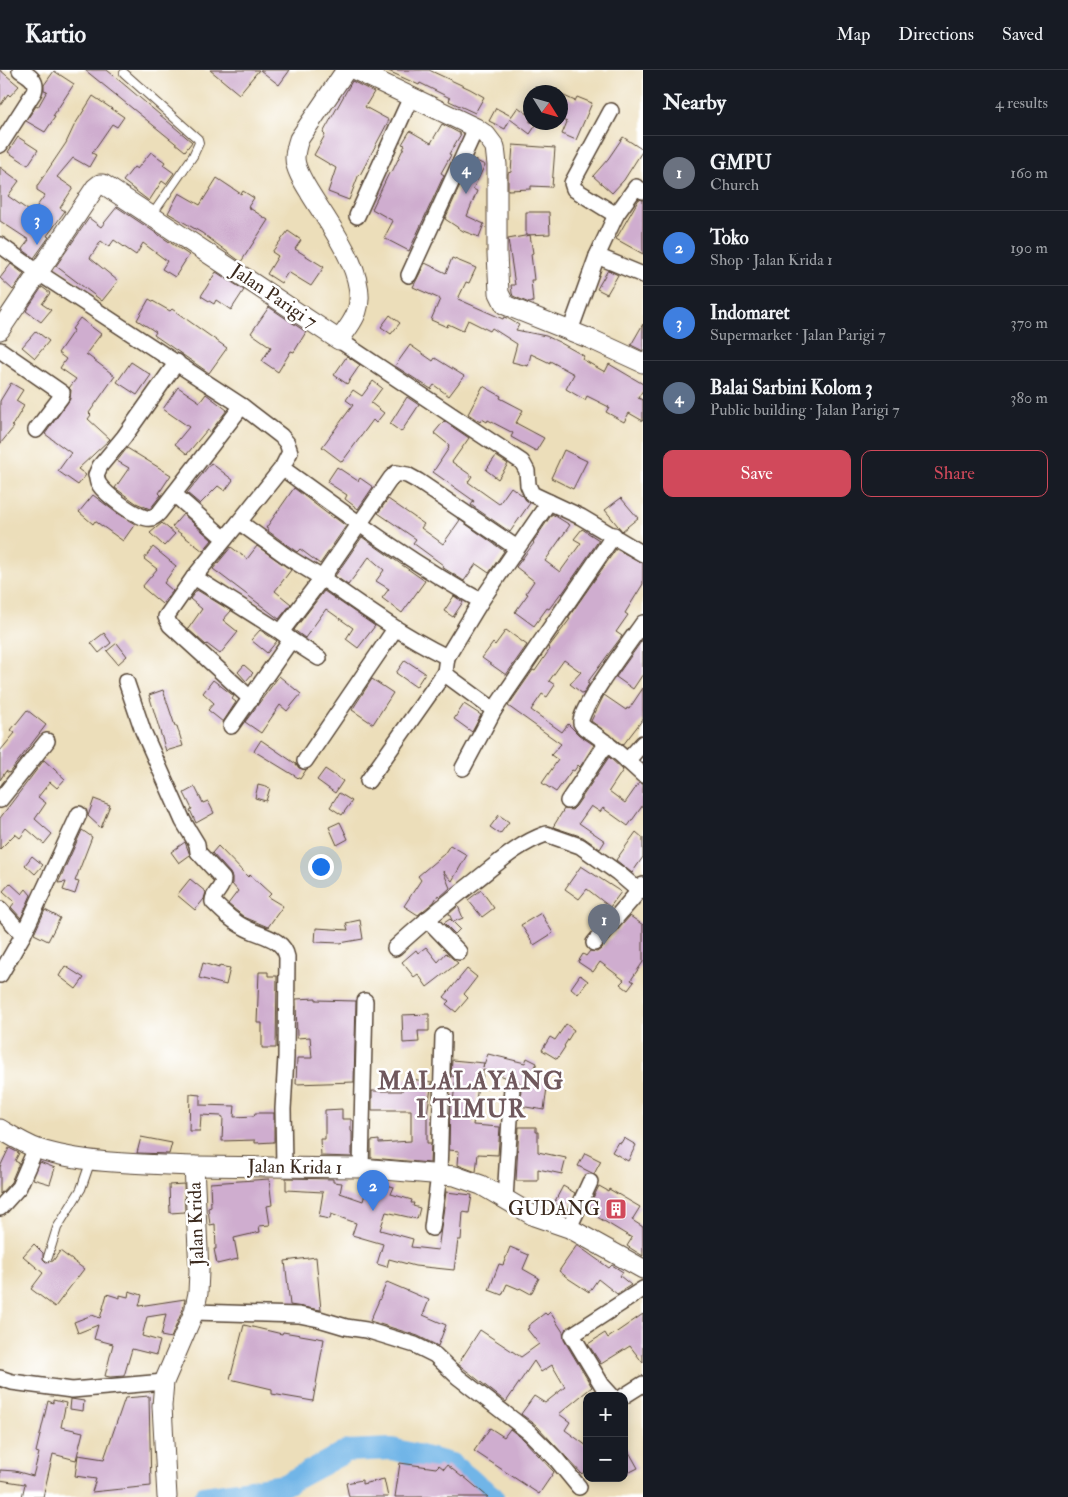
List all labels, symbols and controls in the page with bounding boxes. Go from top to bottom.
text: Kartio [25,19,86,50]
text: Map [837,23,870,46]
text: Directions [898,23,974,46]
text: Saved [1002,23,1043,46]
north arrow [523,85,568,130]
text: Nearby [663,89,726,116]
text: 4 results [995,93,1048,113]
text: GMPU [710,151,771,175]
pin: 4 [450,153,482,194]
text: 1 [676,163,682,183]
text: 160 m [1010,163,1048,183]
text: Church [710,175,759,195]
pin: 3 [21,204,53,245]
text: Toko [710,226,749,250]
text: 2 [675,238,683,258]
text: 190 m [1010,238,1048,258]
text: Shop · Jalan Krida 1 [710,250,833,270]
street label: Jalan Parigi 7 [225,258,322,334]
text: Indomaret [710,301,790,325]
text: 3 [676,313,682,333]
text: 370 m [1011,313,1048,333]
text: Supermarket · Jalan Parigi 7 [710,325,886,345]
text: Balai Sarbini Kolom 3 [710,376,873,400]
text: 4 [675,388,683,408]
text: 380 m [1010,388,1048,408]
text: Public building · Jalan Parigi 7 [710,400,900,420]
button: Save [663,450,851,497]
button: Share [861,450,1048,497]
your location [308,854,334,880]
pin: 1 [588,904,620,945]
district label: MALALAYANG I TIMUR [377,1066,564,1125]
street label: Jalan Krida 1 [246,1154,343,1180]
pin: 2 [357,1170,389,1211]
street label: Jalan Krida [183,1181,209,1267]
place label: GUDANG [508,1197,600,1221]
building icon: GUDANG [604,1197,628,1221]
map controls [583,1392,628,1482]
button: + [583,1392,628,1437]
button: − [583,1437,628,1482]

